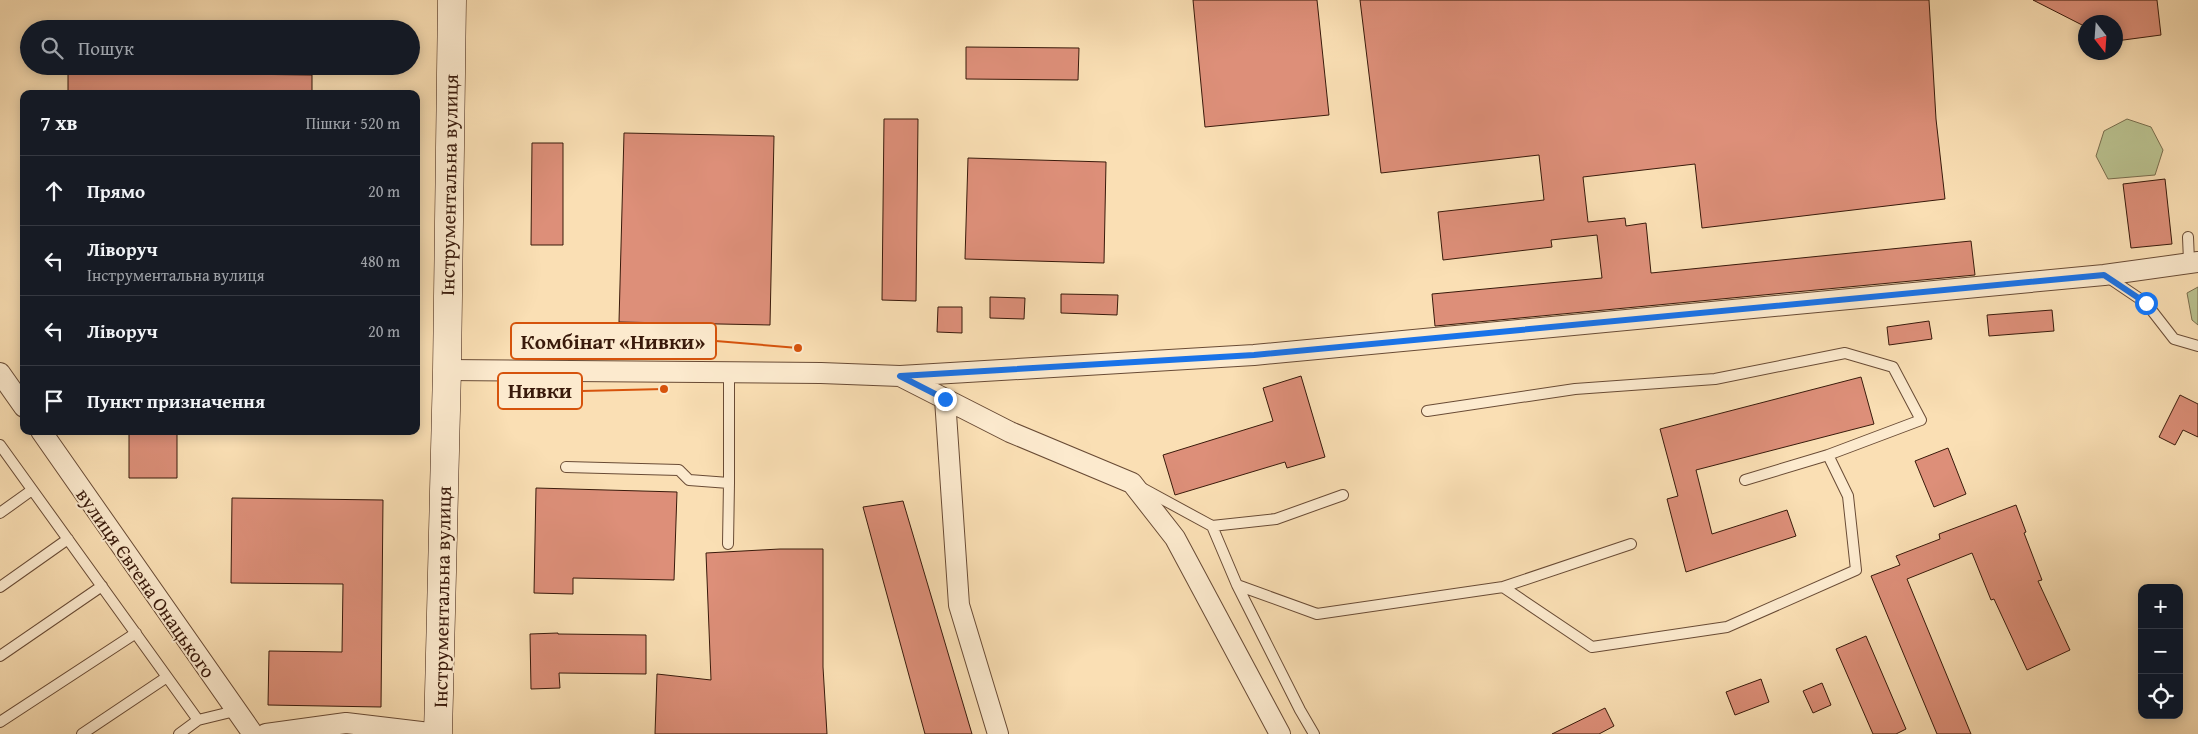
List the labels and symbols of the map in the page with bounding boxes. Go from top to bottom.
north arrow [2078,15,2123,60]
street label: Інструментальна вулиця [432,74,465,296]
route start [2135,292,2158,315]
callout: Комбінат «Нивки» [511,323,716,359]
text: Комбінат «Нивки» [521,326,705,357]
callout: Нивки [498,373,582,409]
text: Нивки [508,375,572,406]
route end [934,388,957,411]
street label: вулиця Євгена Онацького [70,482,223,684]
street label: Інструментальна вулиця [425,486,458,708]

